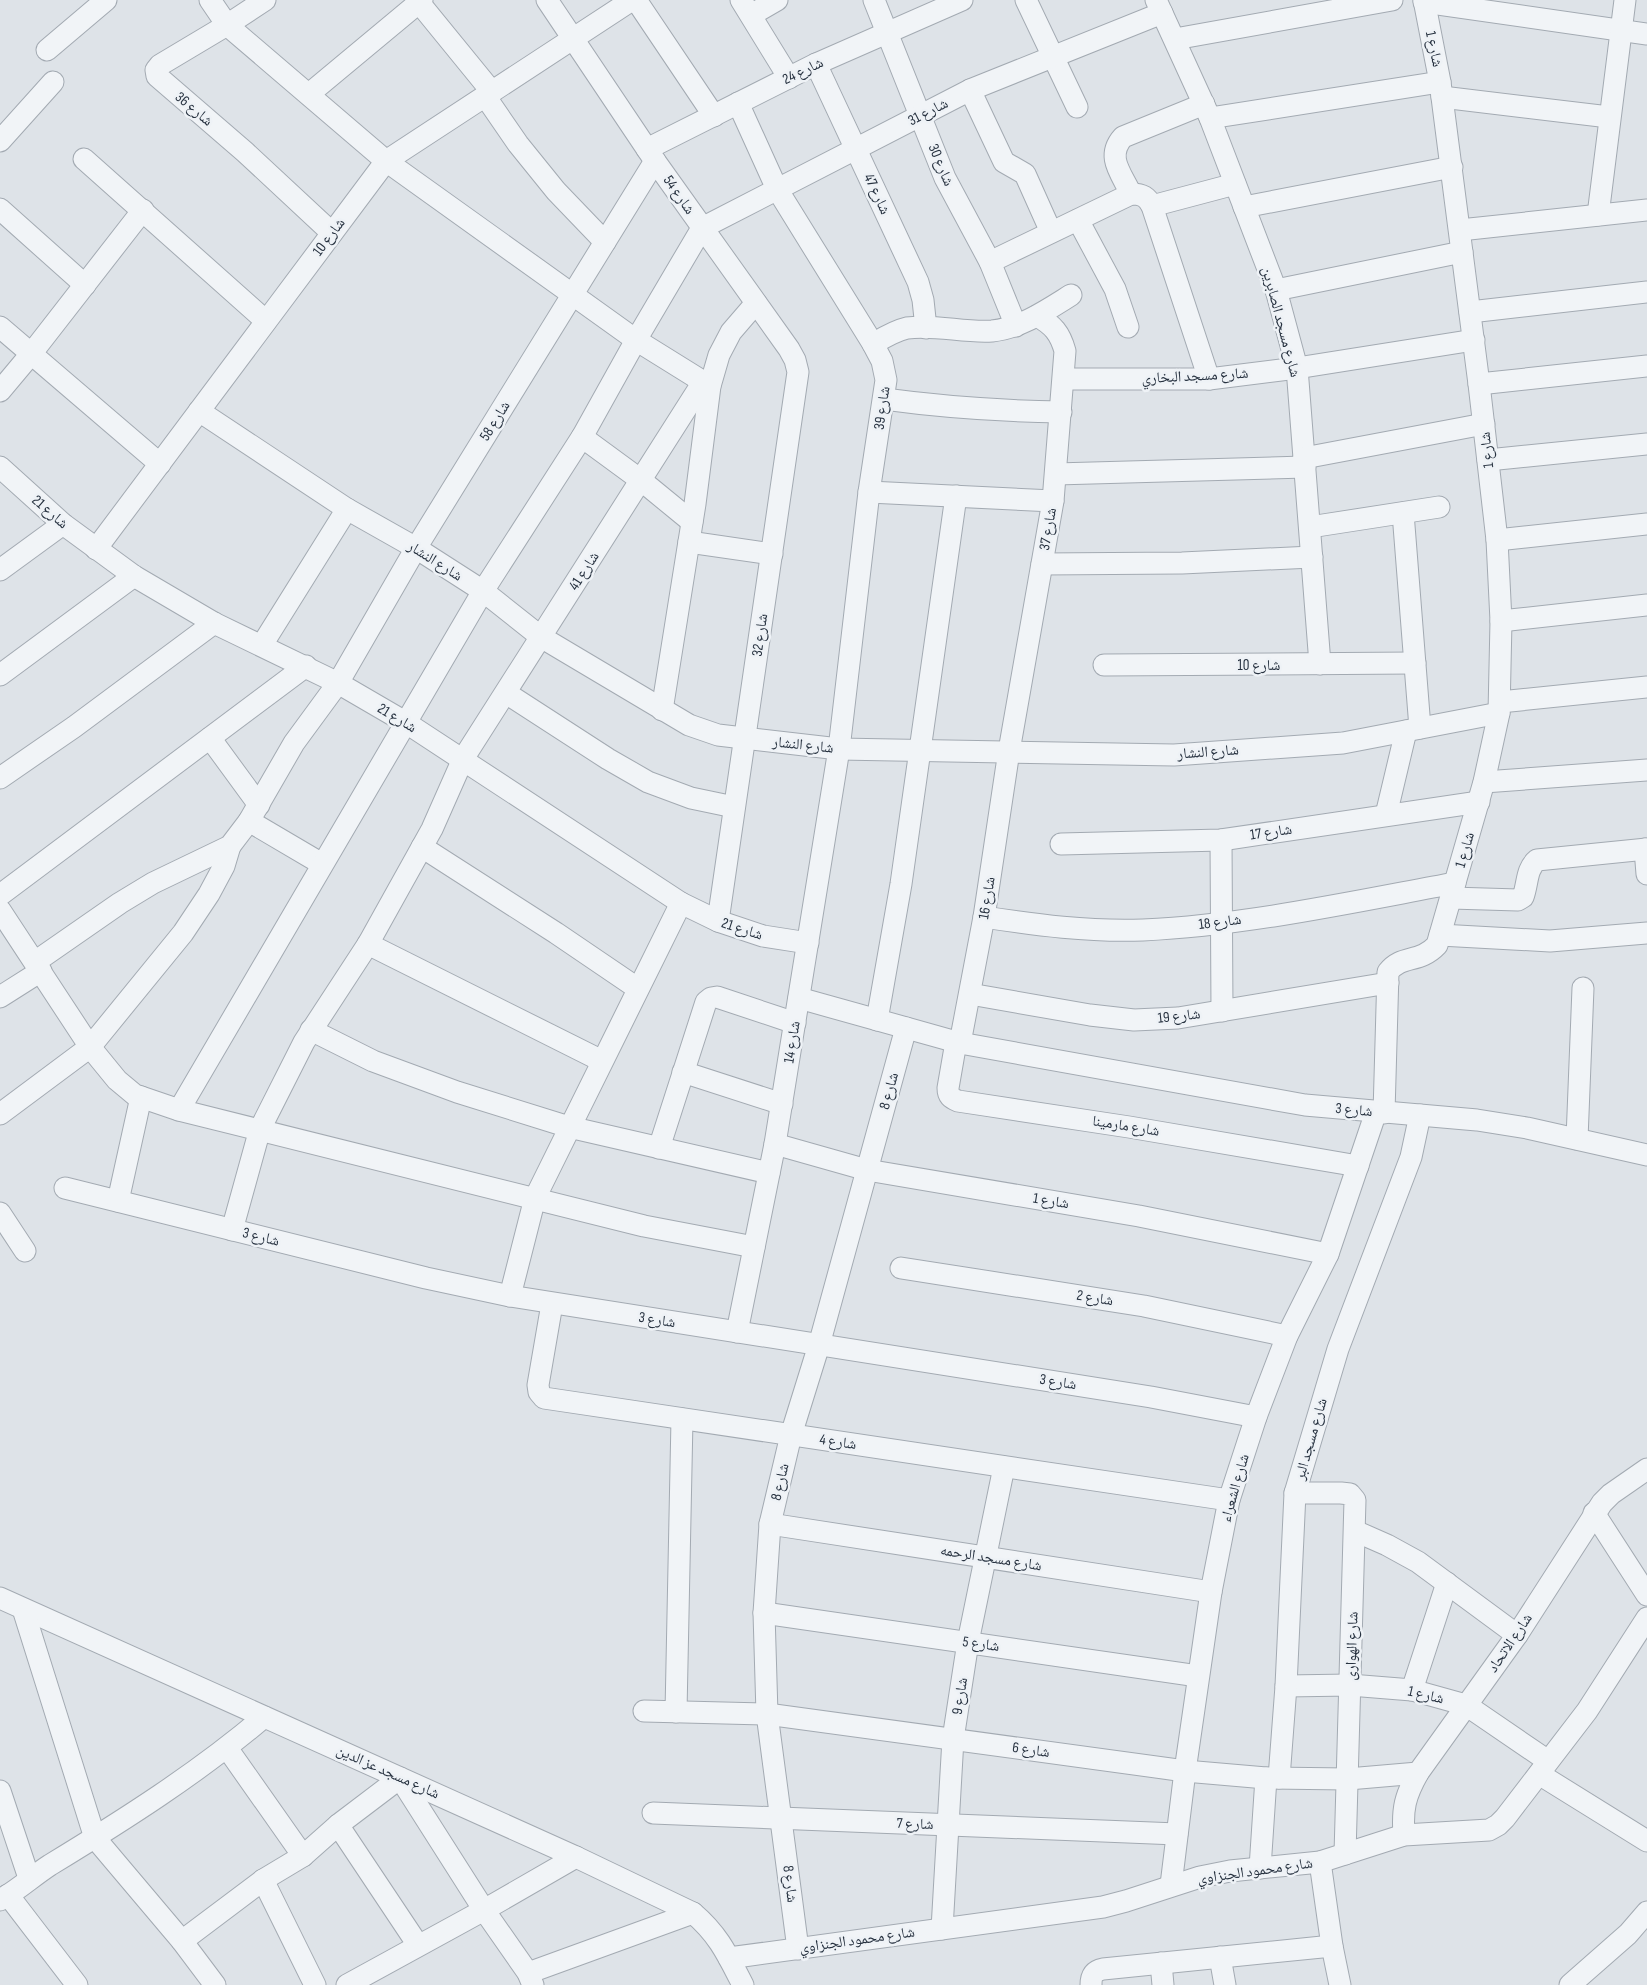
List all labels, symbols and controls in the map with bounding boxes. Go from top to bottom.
street label: شارع 1 [1421,29,1447,69]
street label: شارع 24 [779,53,827,89]
street label: شارع 36 [171,88,217,130]
street label: شارع 31 [905,94,951,130]
street label: شارع 30 [924,141,958,189]
street label: شارع 47 [859,170,895,218]
street label: شارع 54 [659,172,699,218]
street label: شارع 10 [309,214,350,260]
street label: شارع مسجد الصابرين [1257,265,1305,379]
street label: شارع مسجد البخاري [1141,364,1249,390]
street label: شارع 39 [870,385,894,431]
street label: شارع 58 [475,397,515,444]
street label: شارع 1 [1476,431,1498,469]
street label: شارع 21 [28,491,72,533]
street label: شارع 37 [1035,506,1061,552]
street label: شارع النشار [403,536,466,585]
street label: شارع 41 [564,548,604,594]
street label: شارع 32 [748,612,772,658]
street label: شارع 10 [1238,656,1281,675]
street label: شارع 21 [374,699,420,737]
street label: شارع النشار [770,732,835,758]
street label: شارع النشار [1176,740,1239,764]
street label: شارع 17 [1249,820,1293,844]
street label: شارع 1 [1451,830,1479,870]
street label: شارع 16 [974,875,1000,921]
street label: شارع 18 [1198,910,1242,934]
street label: شارع 21 [719,913,765,945]
street label: شارع 19 [1157,1004,1201,1028]
street label: شارع 14 [779,1019,805,1064]
street label: شارع 8 [875,1070,903,1112]
street label: شارع 3 [1335,1099,1373,1121]
street label: شارع مارمينا [1091,1111,1161,1141]
street label: شارع 1 [1032,1189,1070,1213]
street label: شارع 3 [241,1223,281,1251]
street label: شارع 2 [1075,1286,1115,1310]
street label: شارع 3 [637,1308,677,1332]
street label: شارع 3 [1038,1370,1078,1394]
street label: شارع مسجد البر [1290,1396,1332,1483]
street label: شارع 4 [818,1430,858,1454]
street label: شارع الشعراء [1216,1452,1254,1524]
street label: شارع 8 [767,1461,794,1502]
street label: شارع مسجد الرحمه [939,1541,1043,1575]
street label: شارع الاتحاد [1483,1610,1537,1676]
street label: شارع الهوارى [1341,1611,1363,1681]
street label: شارع 5 [961,1632,1001,1656]
street label: شارع 9 [948,1676,972,1716]
street label: شارع 1 [1406,1682,1446,1708]
street label: شارع 6 [1011,1738,1051,1762]
street label: شارع مسجد عز الدين [333,1741,443,1803]
street label: شارع 7 [896,1814,934,1834]
street label: شارع محمود الجنزاوي [1196,1853,1314,1890]
street label: شارع 8 [778,1864,802,1904]
street label: شارع محمود الجنزاوي [798,1922,916,1959]

